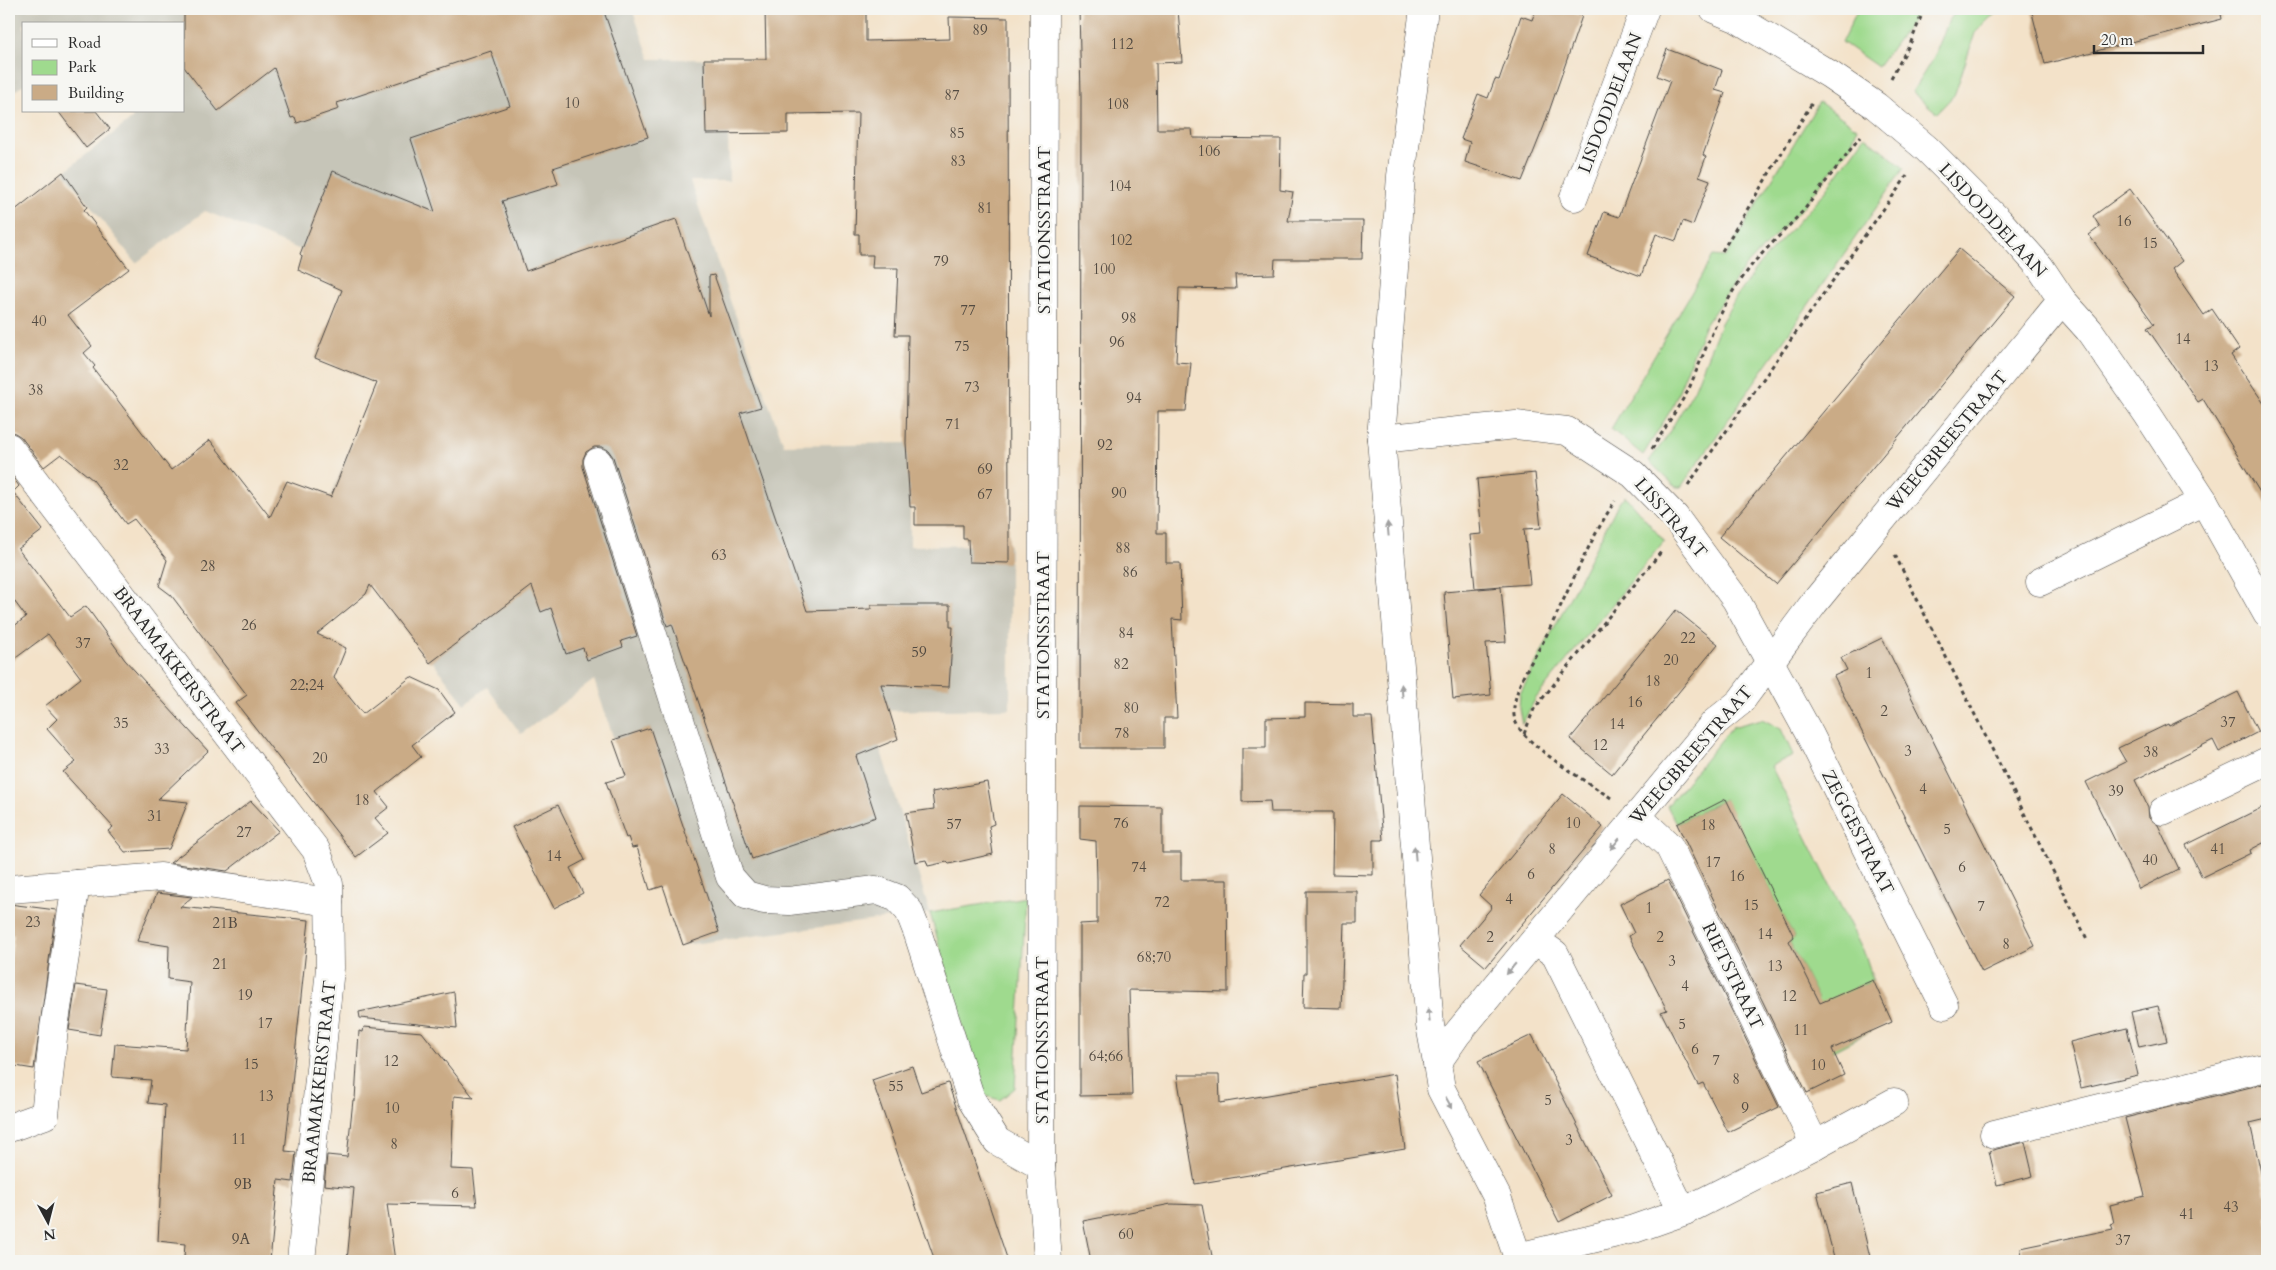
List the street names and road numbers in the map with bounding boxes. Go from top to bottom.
street label: LISDODDELAAN [1572,29,1649,177]
street label: STATIONSSTRAAT [1032,146,1057,314]
street label: LISDODDELAAN [1933,158,2053,284]
street label: WEEGBREESTRAAT [1880,366,2014,518]
street label: LISSTRAAT [1629,473,1713,564]
street label: STATIONSSTRAAT [1031,551,1056,719]
street label: BRAAMAKKERSTRAAT [107,581,250,759]
street label: WEEGBREESTRAAT [1623,680,1759,831]
street label: ZEGGESTRAAT [1815,765,1900,899]
street label: RIETSTRAAT [1696,918,1769,1034]
street label: STATIONSSTRAAT [1030,956,1055,1124]
street label: BRAAMAKKERSTRAAT [296,979,343,1185]

